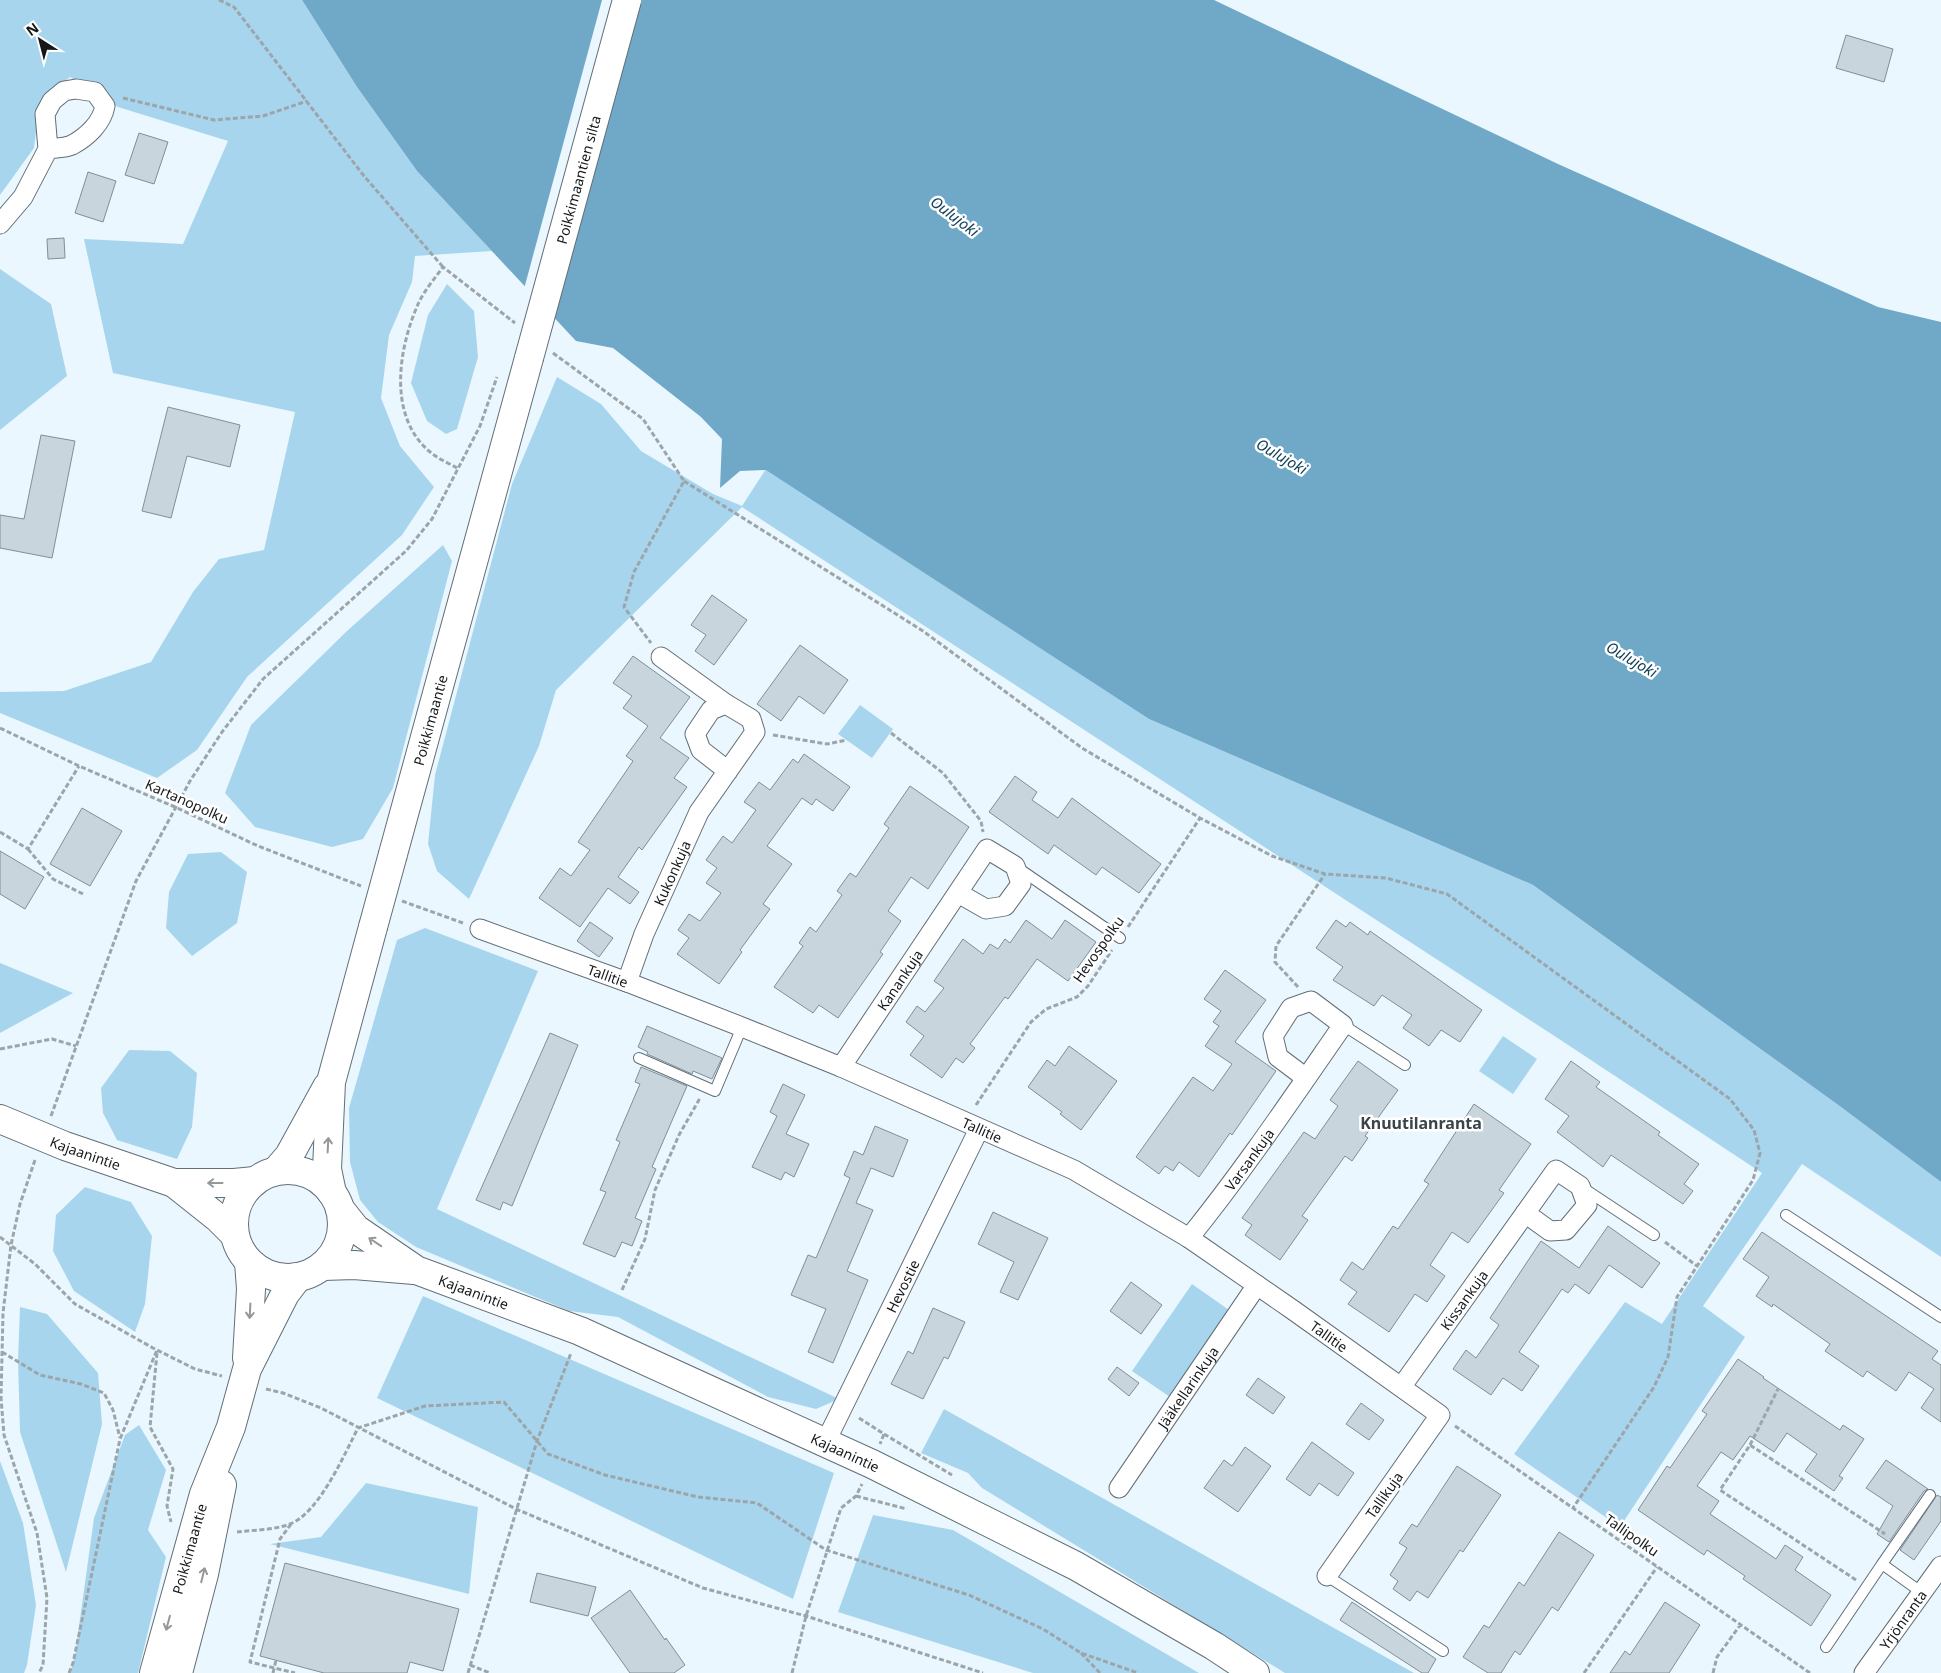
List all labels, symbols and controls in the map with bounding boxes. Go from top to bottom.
north arrow [15,15,65,65]
text: N [22,18,42,40]
street label: Poikkimaantien silta [551,113,604,246]
water label: Oulujoki [927,191,984,241]
water label: Oulujoki [1253,433,1312,479]
water label: Oulujoki [1603,636,1662,682]
street label: Poikkimaantie [408,672,451,767]
street label: Kartanopolku [142,774,232,828]
street label: Kukonkuja [649,837,695,908]
street label: Hevospolku [1068,912,1128,986]
street label: Kanankuja [872,946,927,1014]
street label: Tallitie [585,959,631,991]
street label: Tallitie [959,1112,1005,1147]
district label: Knuutilanranta [1360,1112,1482,1134]
street label: Varsankuja [1220,1124,1278,1194]
street label: Kajaanintie [47,1131,123,1174]
one-way arrow [323,1137,332,1153]
one-way arrow [207,1178,224,1188]
one-way arrow [369,1237,383,1247]
street label: Hevostie [881,1256,923,1316]
street label: Kissankuja [1436,1266,1492,1334]
street label: Kajaanintie [436,1270,512,1313]
one-way arrow [245,1303,254,1319]
street label: Tallitie [1307,1316,1352,1356]
street label: Jääkellarinkuja [1152,1342,1222,1434]
street label: Kajaanintie [808,1428,883,1476]
street label: Tallikuja [1361,1468,1407,1522]
street label: Poikkimaantie [167,1501,210,1596]
street label: Tallipolku [1601,1509,1663,1561]
one-way arrow [199,1568,208,1584]
street label: Yrjönranta [1875,1586,1930,1653]
one-way arrow [162,1614,172,1630]

